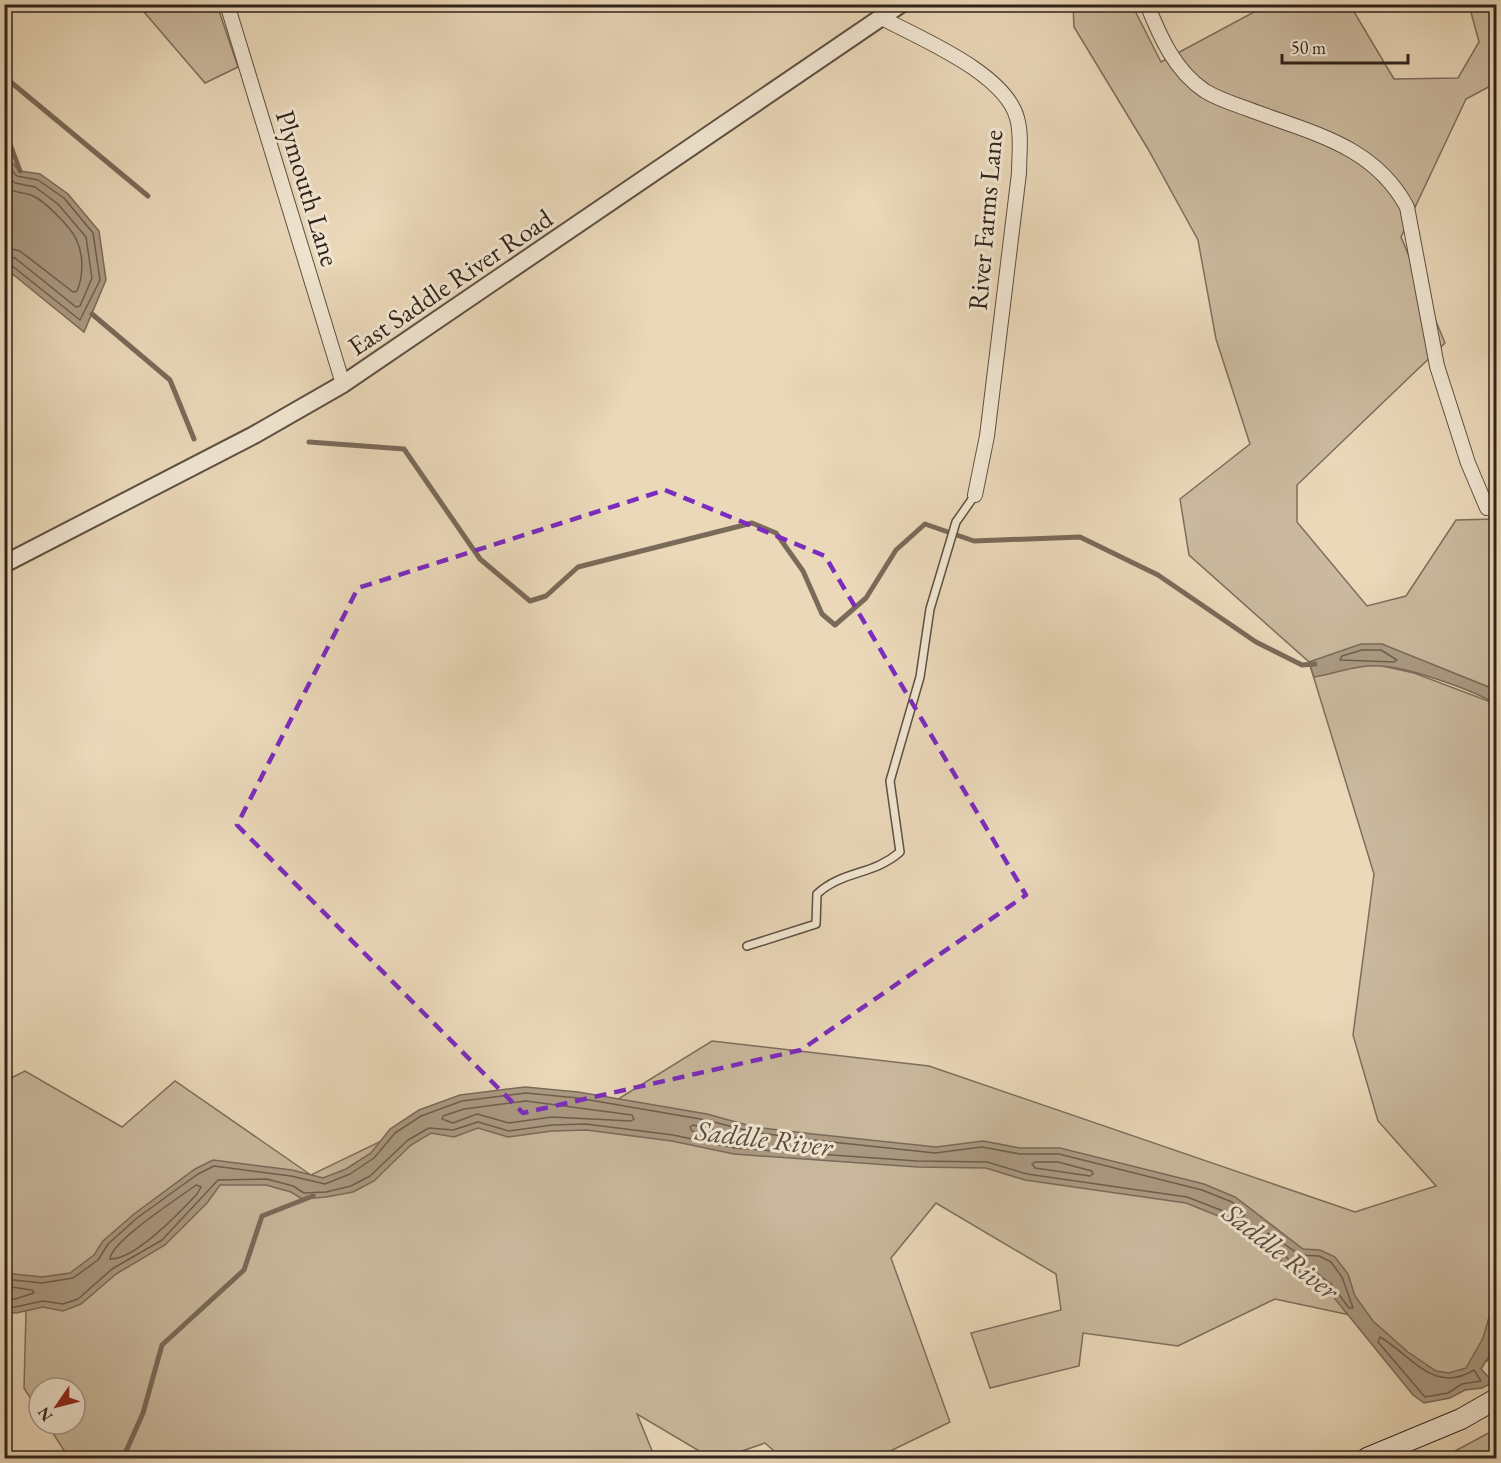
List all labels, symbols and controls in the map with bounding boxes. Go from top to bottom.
scale bar [1282,27,1408,65]
text: 50 m [1291,36,1326,59]
street label: Plymouth Lane [268,106,348,270]
street label: River Farms Lane [960,128,1010,312]
street label: East Saddle River Road [341,200,559,363]
water label: Saddle River [693,1112,836,1164]
water label: Saddle River [1215,1194,1347,1308]
north arrow [27,1376,87,1436]
text: N [33,1403,57,1426]

